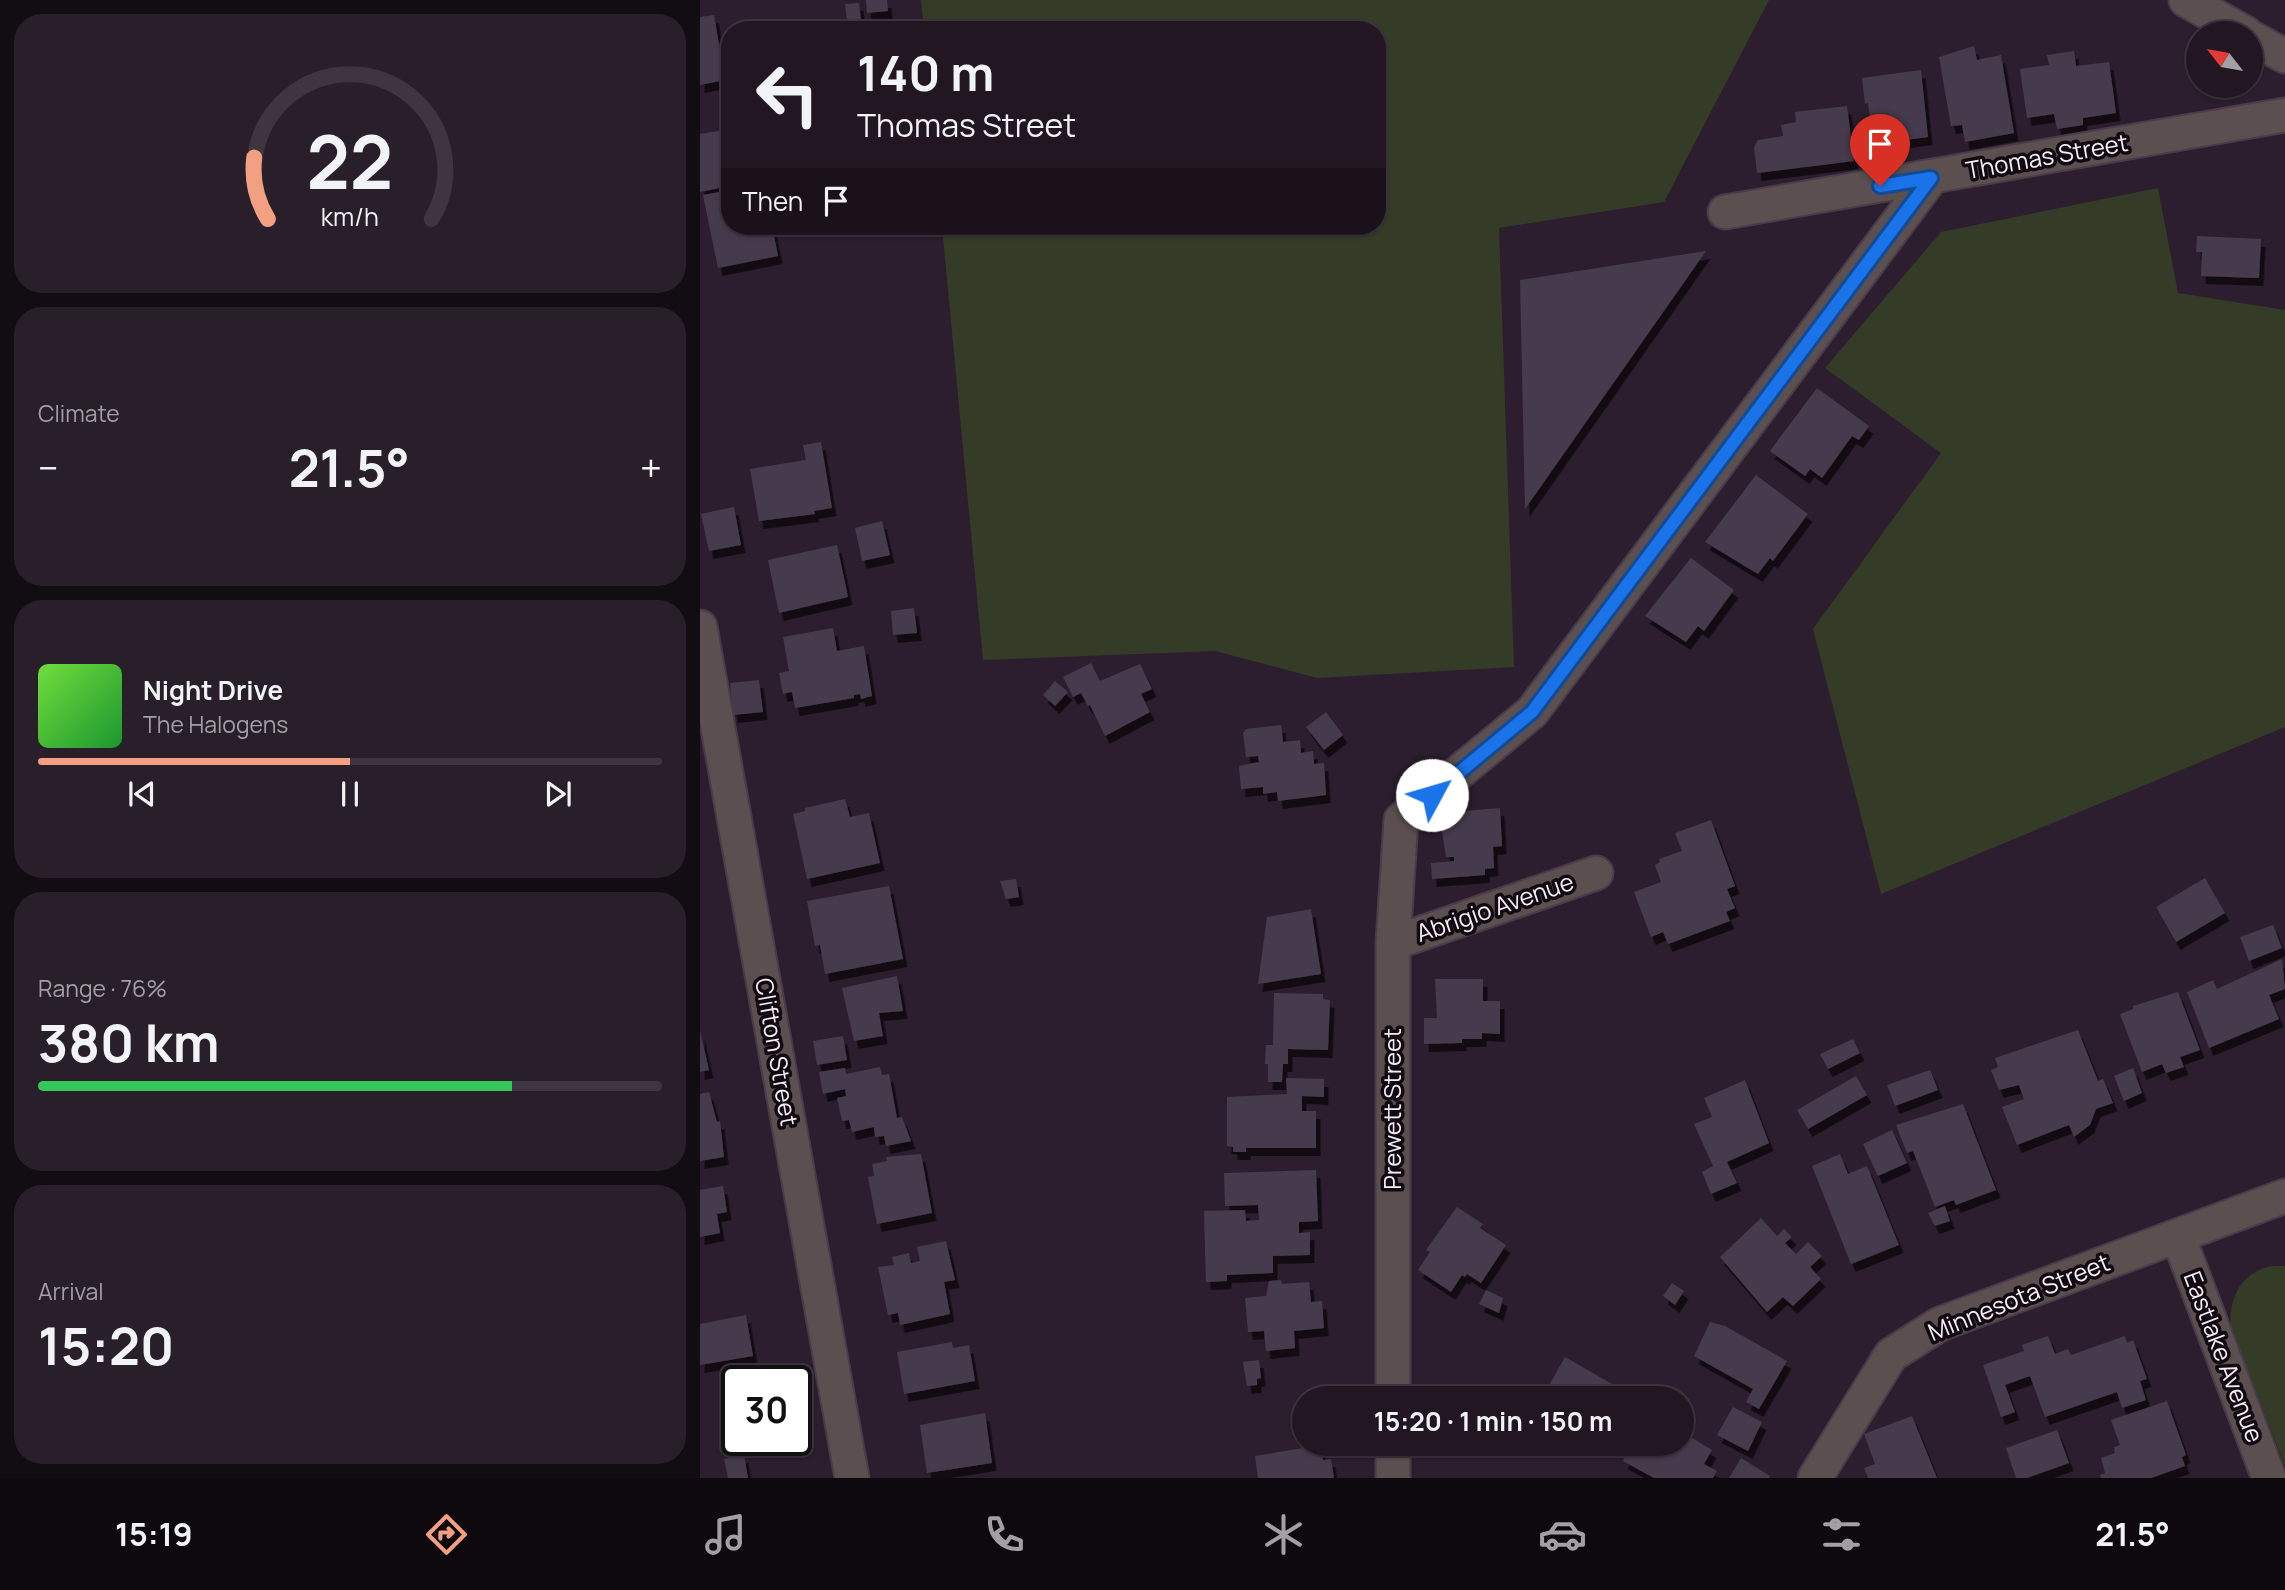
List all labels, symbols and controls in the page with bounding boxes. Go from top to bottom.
north arrow [2186,21,2263,98]
map controls [2186,21,2263,98]
text: 140 m [857,39,994,106]
icon: left [742,49,833,140]
text: Thomas Street [857,103,1076,147]
text: 22 [307,112,393,212]
pin [1850,114,1910,186]
icon: arrive [1861,125,1899,163]
street label: Thomas Street [1963,125,2131,186]
icon: arrive [817,182,855,220]
text: Then [742,183,803,219]
text: km/h [321,199,379,234]
text: Climate [38,397,120,429]
text: 21.5° [289,432,410,503]
text: − [38,441,59,493]
text: + [640,441,662,493]
text: Night Drive [143,672,283,708]
text: The Halogens [143,708,288,740]
position arrow [1395,758,1469,832]
icon: previous [123,775,161,813]
icon: pause [331,775,369,813]
icon: next [539,775,577,813]
street label: Abrigio Avenue [1411,864,1578,949]
text: Range · 76% [38,972,167,1004]
street label: Clifton Street [748,975,807,1128]
text: 380 km [38,1007,219,1078]
street label: Prewett Street [1375,1028,1408,1190]
street label: Minnesota Street [1923,1245,2114,1348]
street label: Eastlake Avenue [2177,1266,2272,1447]
text: Arrival [38,1275,104,1307]
text: 15:20 [38,1310,174,1381]
speed limit sign: 30 [721,1365,812,1456]
text: 15:20 · 1 min · 150 m [1374,1403,1612,1439]
icon: directions [422,1510,471,1559]
icon: music [701,1510,750,1559]
icon: phone [980,1510,1029,1559]
icon: climate [1259,1510,1308,1559]
icon: car [1538,1510,1587,1559]
icon: filters [1817,1510,1866,1559]
text: 15:19 [115,1512,193,1556]
text: 21.5° [2095,1512,2170,1556]

